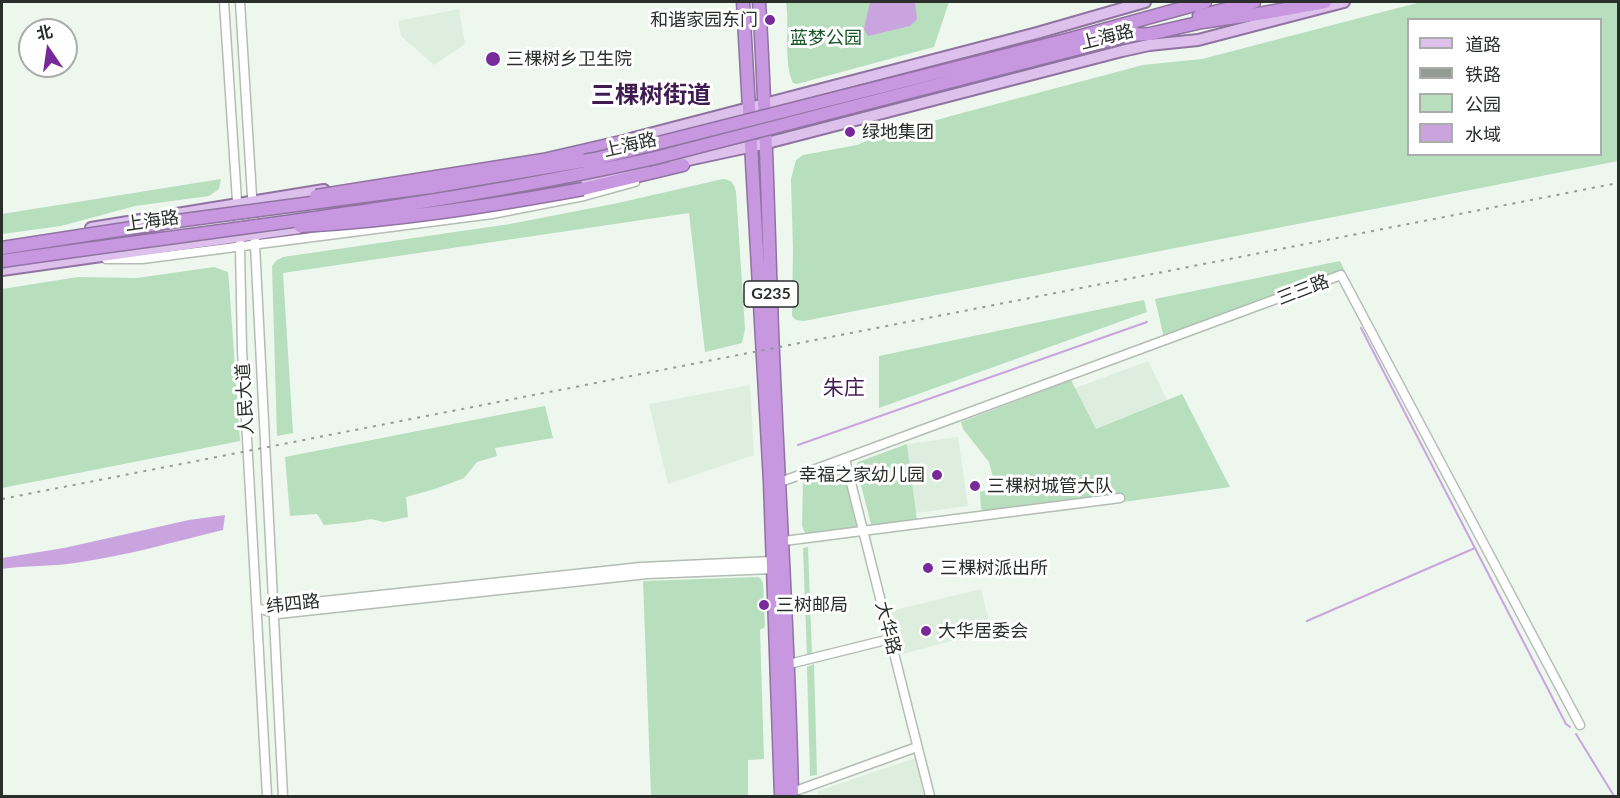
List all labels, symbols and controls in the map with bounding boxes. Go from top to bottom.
place label: 和谐家园东门 [650,9,758,31]
marker: 和谐家园东门 [763,13,777,27]
north arrow [18,18,78,78]
legend [1407,18,1602,156]
street label: 上海路 [1078,20,1136,54]
text: 北 [34,21,54,43]
park label: 蓝梦公园 [790,27,862,49]
text: 道路 [1465,33,1501,55]
place label: 三棵树乡卫生院 [506,48,632,70]
marker: 三棵树乡卫生院 [484,50,502,68]
text: 铁路 [1465,63,1501,85]
district label: 三棵树街道 [591,81,711,109]
text: 公园 [1465,93,1501,115]
place label: 绿地集团 [862,121,934,143]
text: 水域 [1465,123,1501,145]
marker: 绿地集团 [843,125,857,139]
street label: 上海路 [601,128,659,162]
street label: 上海路 [124,207,180,235]
street label: 三三路 [1274,270,1332,310]
road number: G235 [744,281,798,307]
street label: 人民大道 [232,362,258,436]
district label: 朱庄 [823,375,865,401]
place label: 幸福之家幼儿园 [799,464,925,486]
marker: 幸福之家幼儿园 [930,468,944,482]
place label: 三棵树城管大队 [987,475,1113,497]
marker: 三棵树城管大队 [968,479,982,493]
place label: 三棵树派出所 [940,557,1048,579]
marker: 三棵树派出所 [921,561,935,575]
street label: 纬四路 [265,590,321,618]
place label: 三树邮局 [776,594,848,616]
marker: 三树邮局 [757,598,771,612]
street label: 大华路 [871,599,905,657]
place label: 大华居委会 [938,620,1028,642]
marker: 大华居委会 [919,624,933,638]

